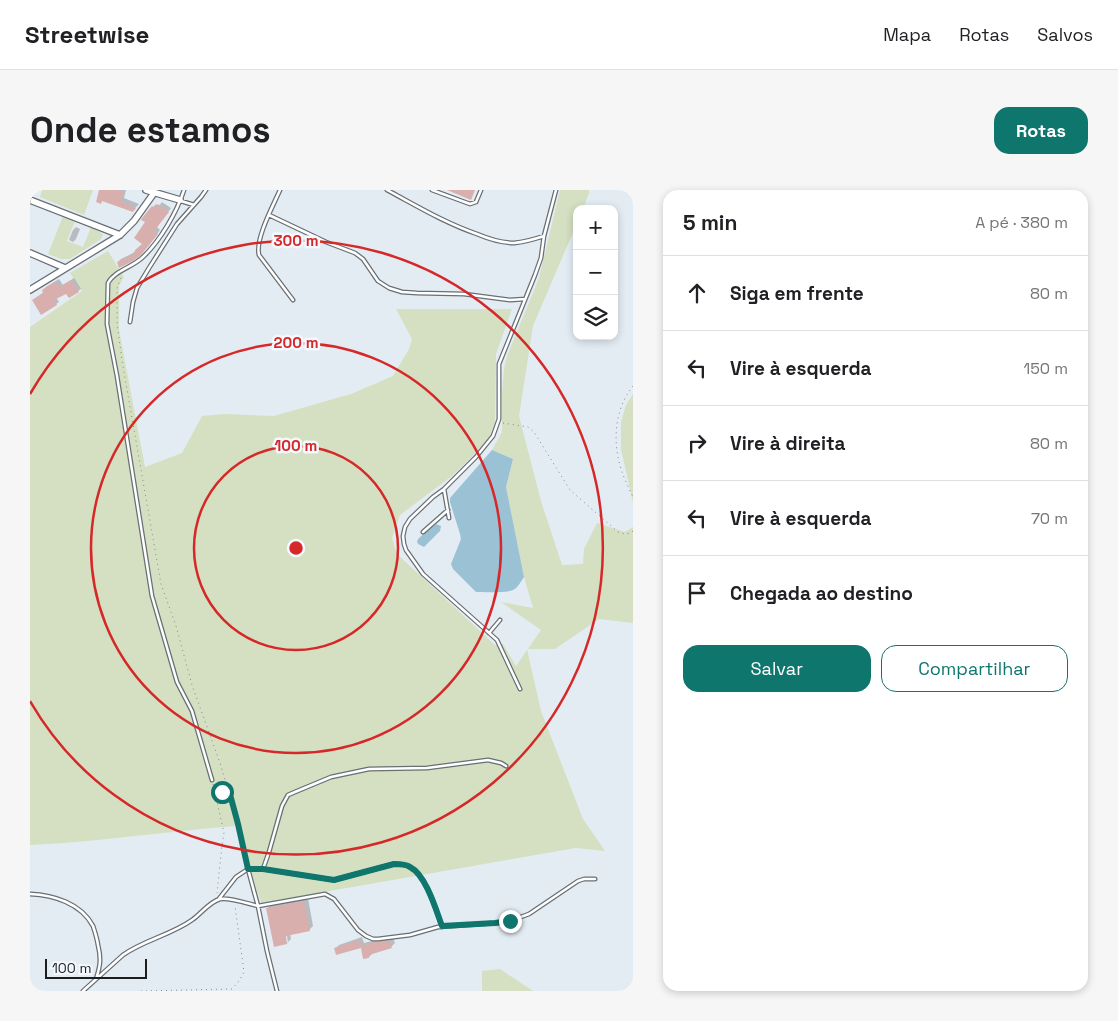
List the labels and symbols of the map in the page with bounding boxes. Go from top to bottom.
text: 300 m [273,231,319,250]
text: 200 m [274,333,318,352]
text: 100 m [275,436,317,455]
centre of rings [287,539,305,557]
route start [211,781,234,804]
route end [499,910,522,933]
scale bar [45,956,148,979]

